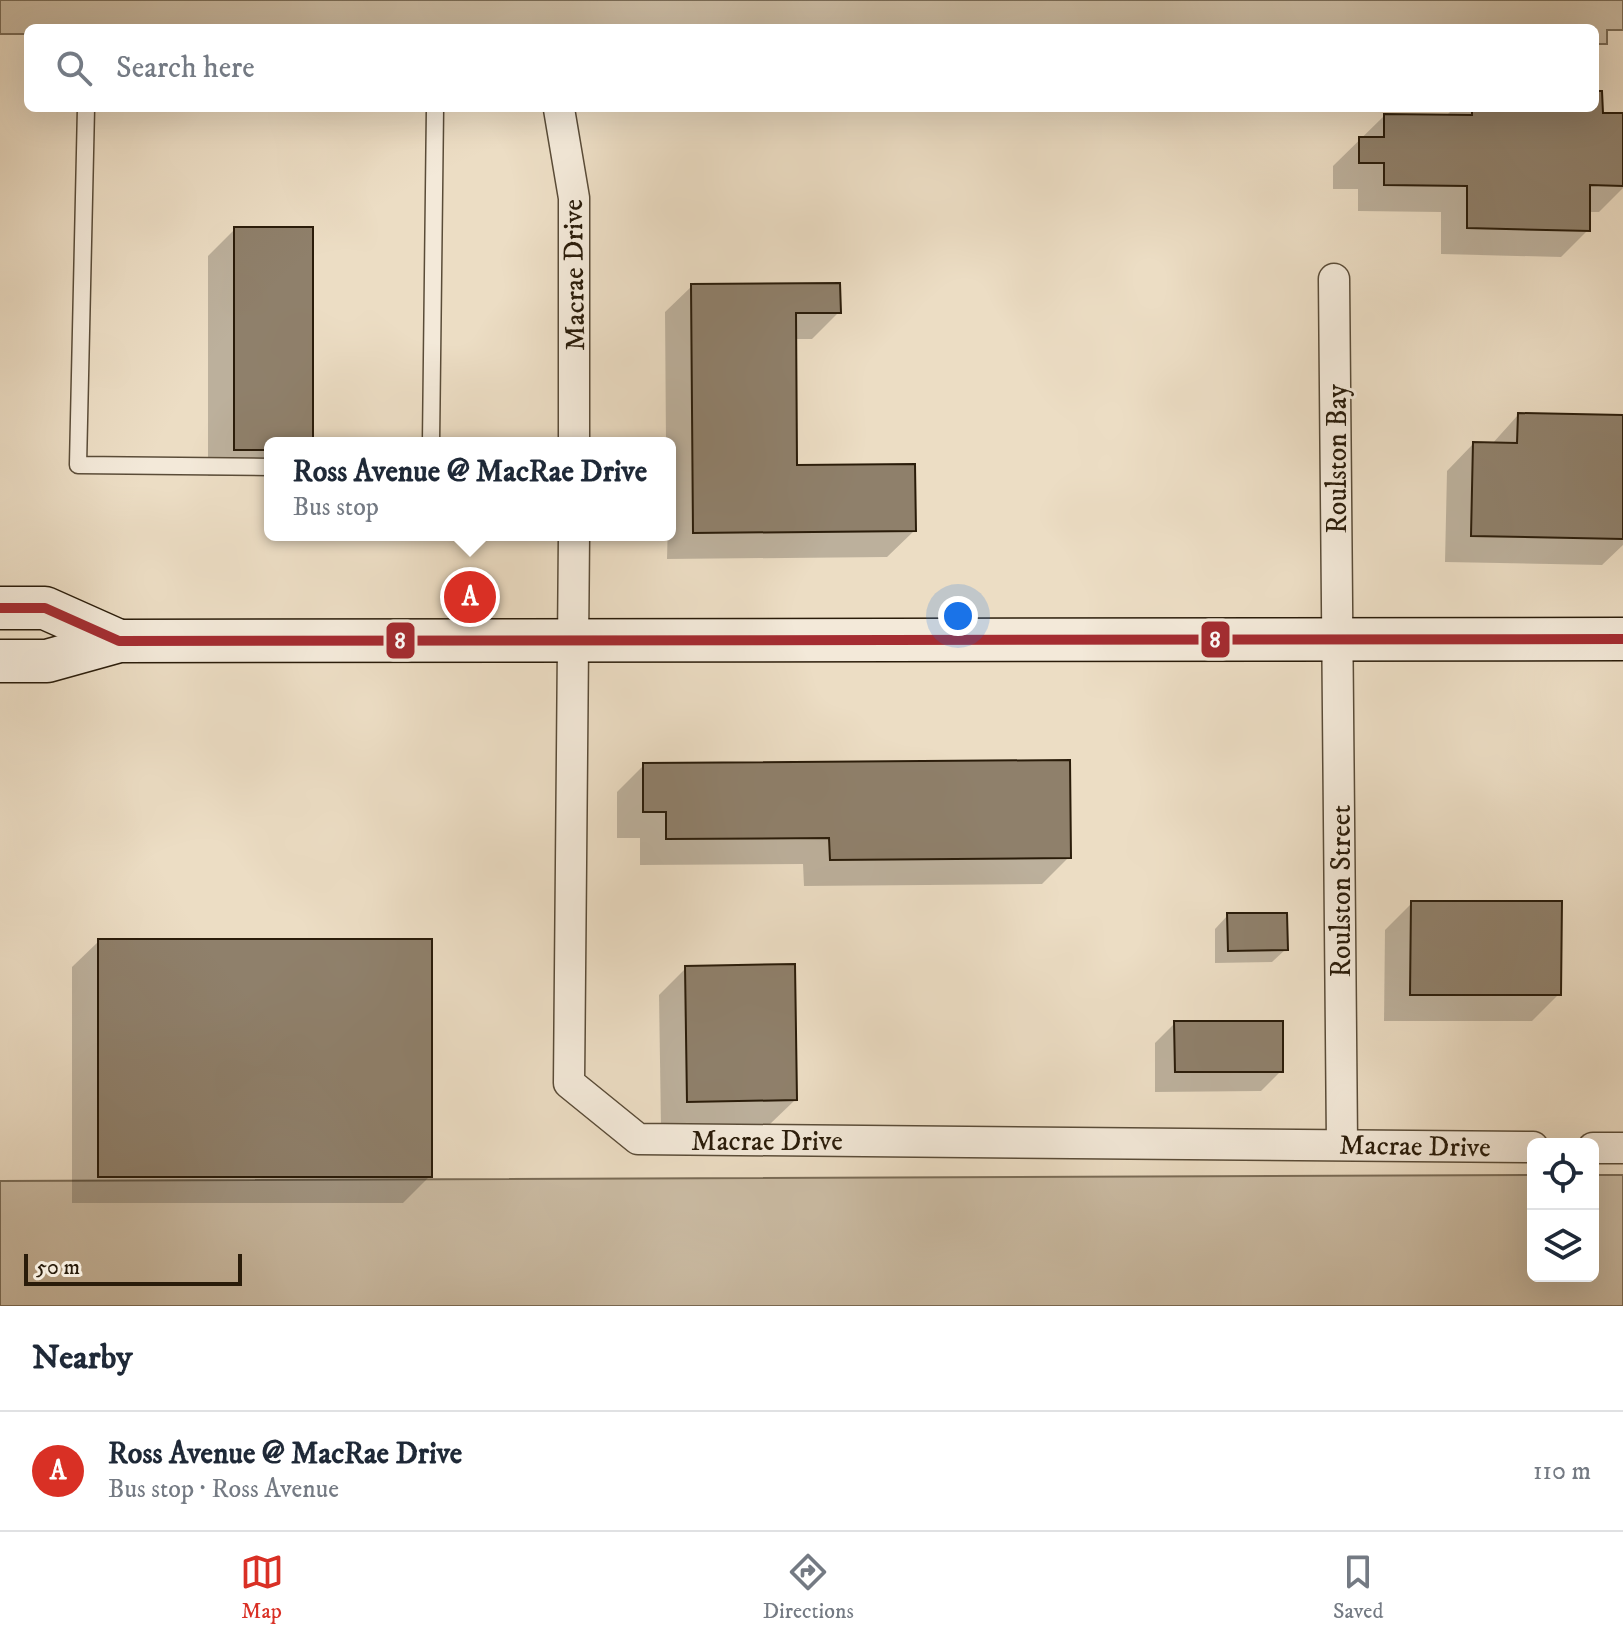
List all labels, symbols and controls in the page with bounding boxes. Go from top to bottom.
search box [24,24,1599,112]
icon: search [52,46,96,90]
text: Search here [116,50,255,87]
street label: Macrae Drive [556,199,593,351]
street label: Roulston Bay [1320,384,1355,534]
popup [264,437,676,541]
text: Ross Avenue @ MacRae Drive [293,454,647,491]
text: Bus stop [293,491,379,524]
pin: A [444,567,496,627]
your location [938,596,978,636]
line badge: 8 [1200,620,1231,659]
line badge: 8 [385,621,416,660]
text: 8 [1209,627,1221,654]
text: 8 [394,628,406,655]
street label: Roulston Street [1324,805,1359,977]
street label: Macrae Drive [691,1124,843,1159]
street label: Macrae Drive [1339,1128,1491,1165]
map controls [1527,1138,1599,1282]
button: locate [1527,1138,1599,1210]
button: layers [1527,1210,1599,1282]
scale bar [24,1250,242,1286]
text: 50 m [36,1254,80,1281]
text: Nearby [32,1337,133,1379]
text: Ross Avenue @ MacRae Drive [108,1436,462,1473]
text: A [50,1455,66,1488]
text: 110 m [1533,1455,1591,1488]
text: Bus stop · Ross Avenue [108,1473,339,1506]
tab: Map [240,1550,284,1625]
tab: Directions [763,1550,854,1625]
tab: Saved [1333,1550,1383,1625]

